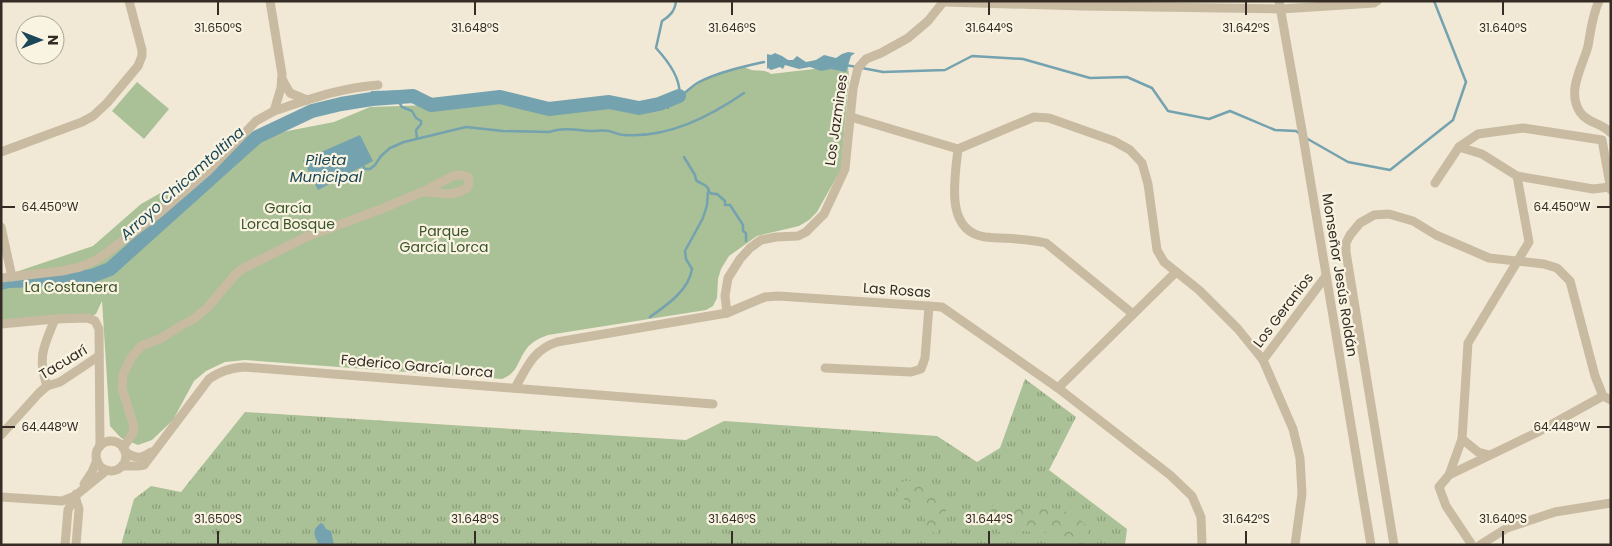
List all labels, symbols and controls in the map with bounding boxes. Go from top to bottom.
north arrow [15,15,65,65]
text: 31.650°S [194,19,242,36]
text: 31.648°S [451,19,499,36]
text: 31.646°S [708,19,756,36]
text: 31.644°S [965,19,1013,36]
text: 31.642°S [1222,19,1270,36]
text: 31.640°S [1479,19,1527,36]
text: N [43,35,63,45]
street label: Los Jazmines [820,73,852,167]
water label: Arroyo Chicamtoltina [115,121,249,245]
water label: Pileta Municipal [290,149,363,187]
street label: Monseñor Jesús Roldán [1317,192,1363,358]
text: 64.450°W [22,198,79,215]
park label: García Lorca Bosque [241,198,335,234]
text: 64.450°W [1534,198,1591,215]
park label: Parque García Lorca [400,221,488,257]
street label: Los Geranios [1248,268,1318,352]
park label: La Costanera [24,277,118,297]
street label: Las Rosas [862,278,932,302]
street label: Tacuarí [35,340,91,384]
street label: Federico García Lorca [340,349,494,383]
text: 64.448°W [22,418,79,435]
text: 64.448°W [1534,418,1591,435]
text: 31.650°S [194,510,242,527]
text: 31.648°S [451,510,499,527]
text: 31.646°S [708,510,756,527]
text: 31.644°S [965,510,1013,527]
text: 31.642°S [1222,510,1270,527]
text: 31.640°S [1479,510,1527,527]

